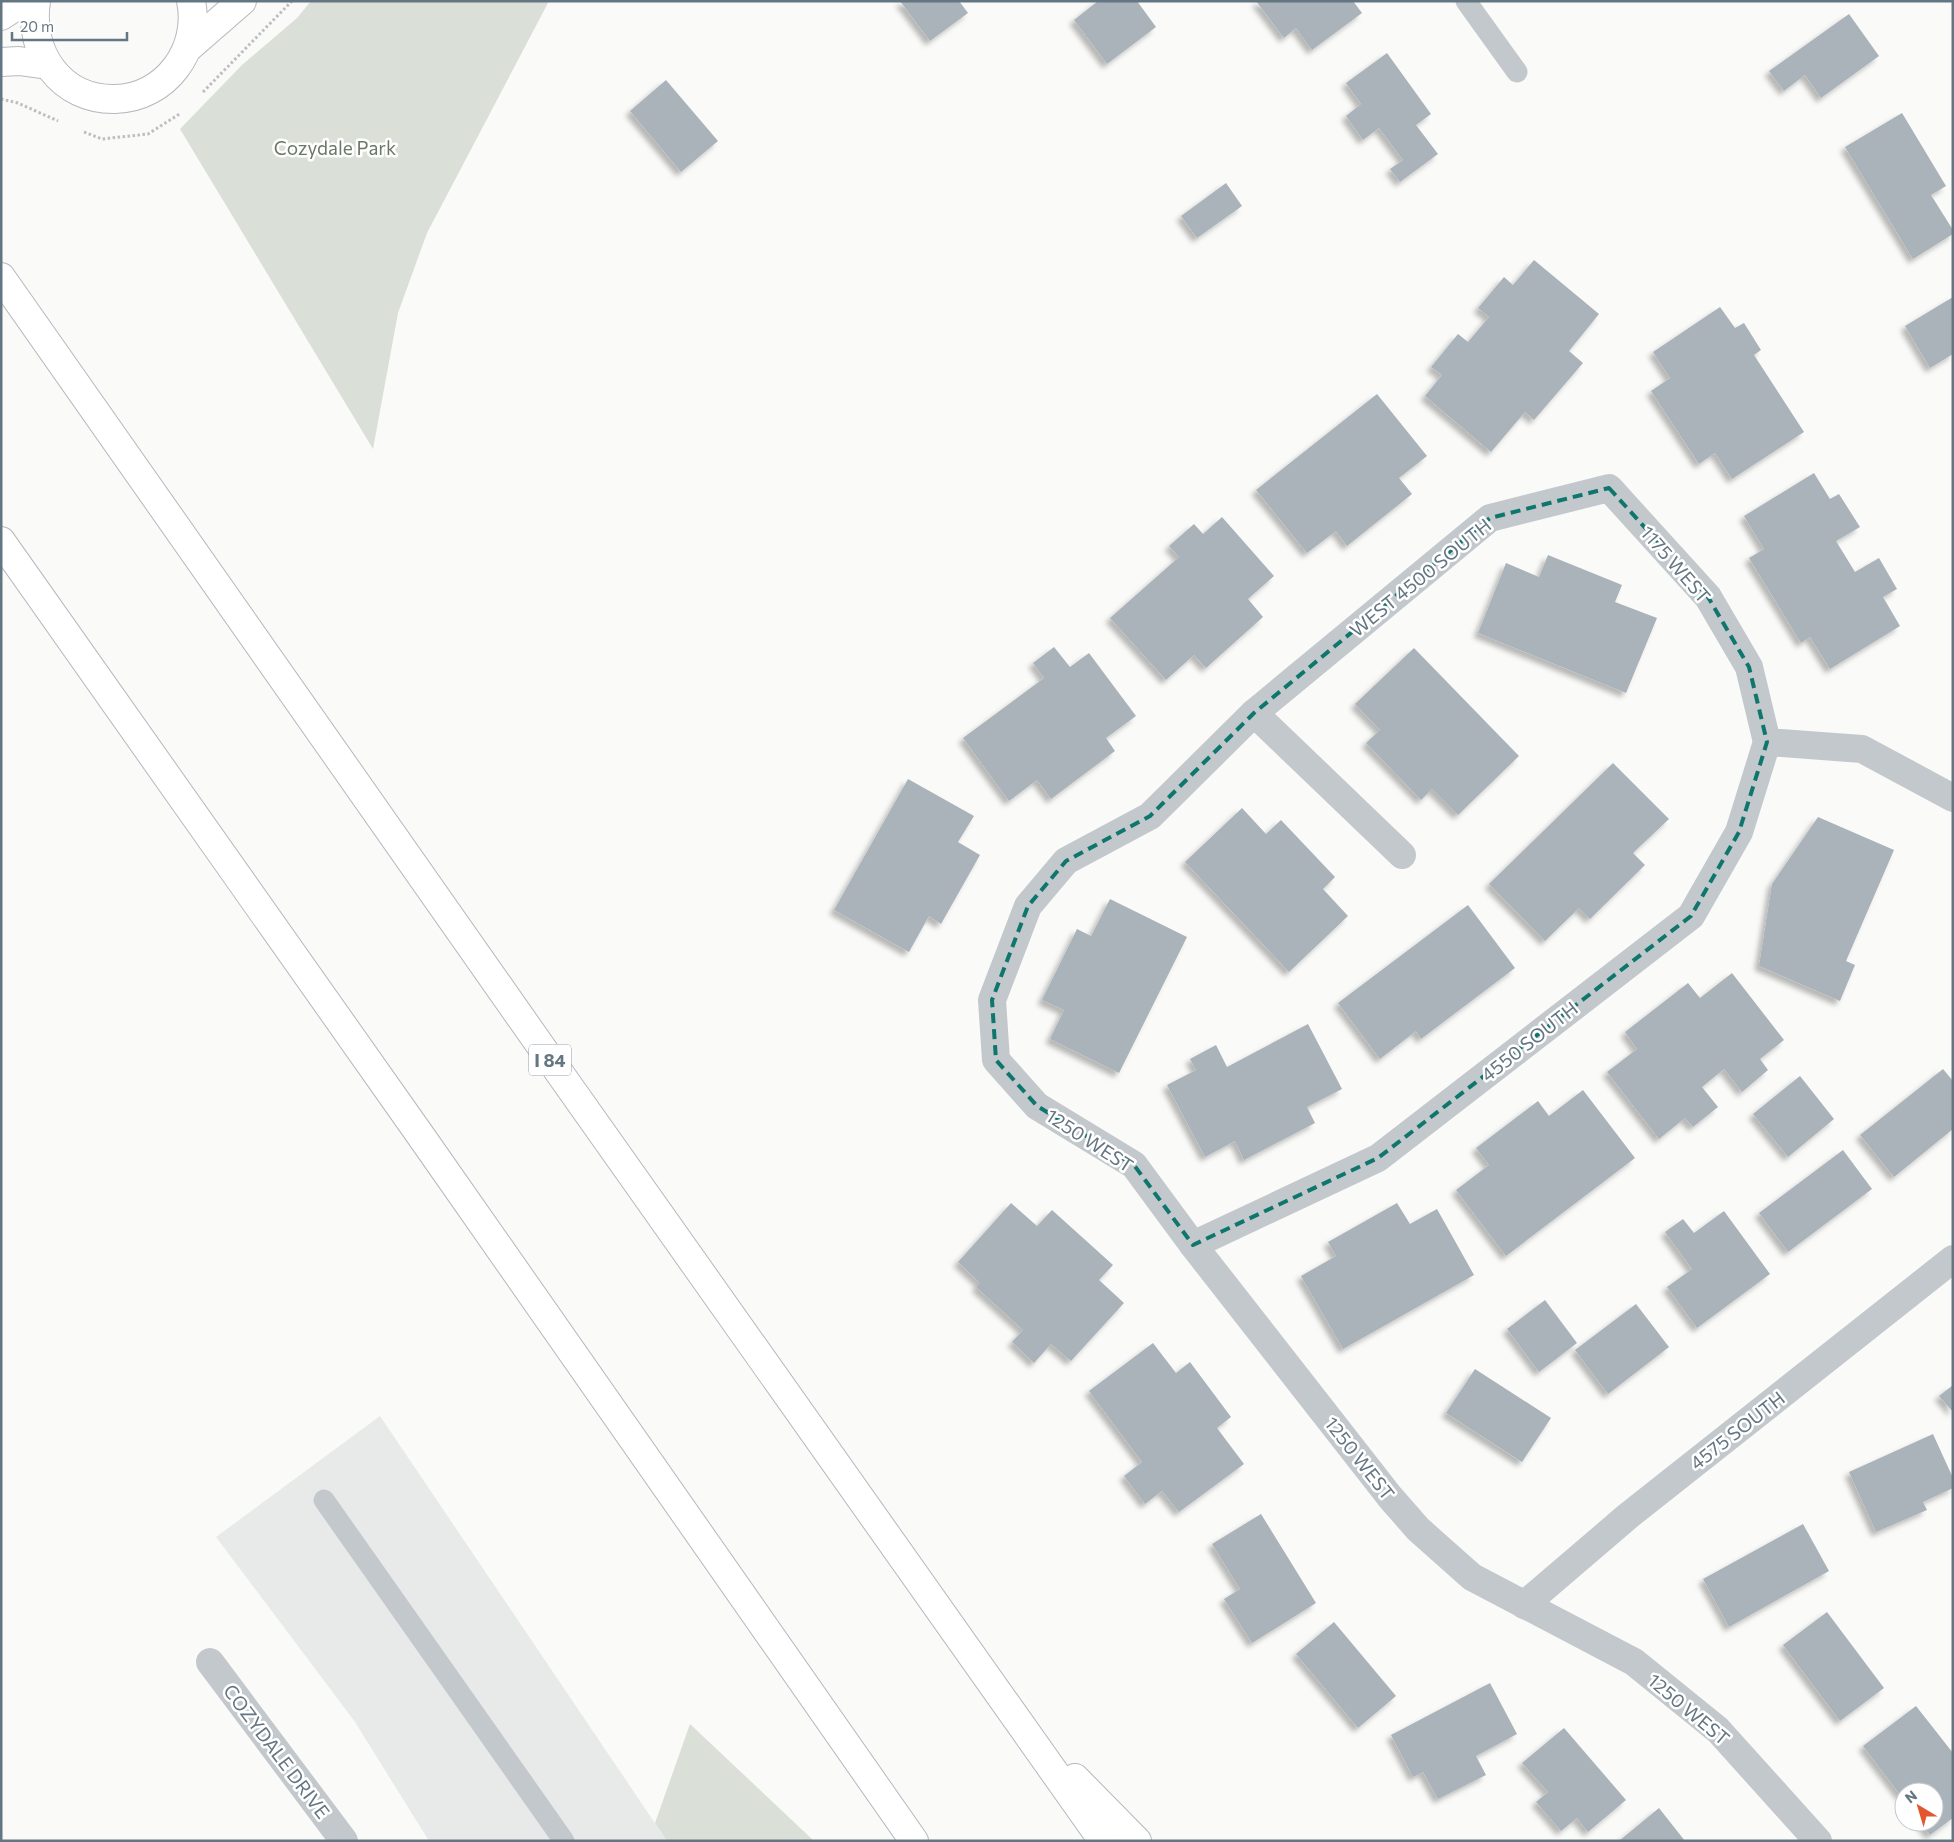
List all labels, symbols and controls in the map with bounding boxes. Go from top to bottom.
scale bar [12,10,128,42]
text: 20 m [20,17,54,35]
park label: Cozydale Park [274,136,396,159]
street label: WEST 4500 SOUTH [1345,513,1495,641]
street label: 1175 WEST [1636,521,1716,607]
street label: 4550 SOUTH [1476,996,1582,1086]
road number: I 84 [529,1044,571,1076]
street label: 1250 WEST [1042,1103,1138,1177]
street label: 4575 SOUTH [1685,1386,1789,1474]
street label: 1250 WEST [1320,1412,1400,1504]
street label: 1250 WEST [1644,1668,1734,1750]
street label: COZYDALE DRIVE [219,1679,335,1823]
north arrow [1894,1782,1944,1832]
text: N [1901,1786,1920,1806]

